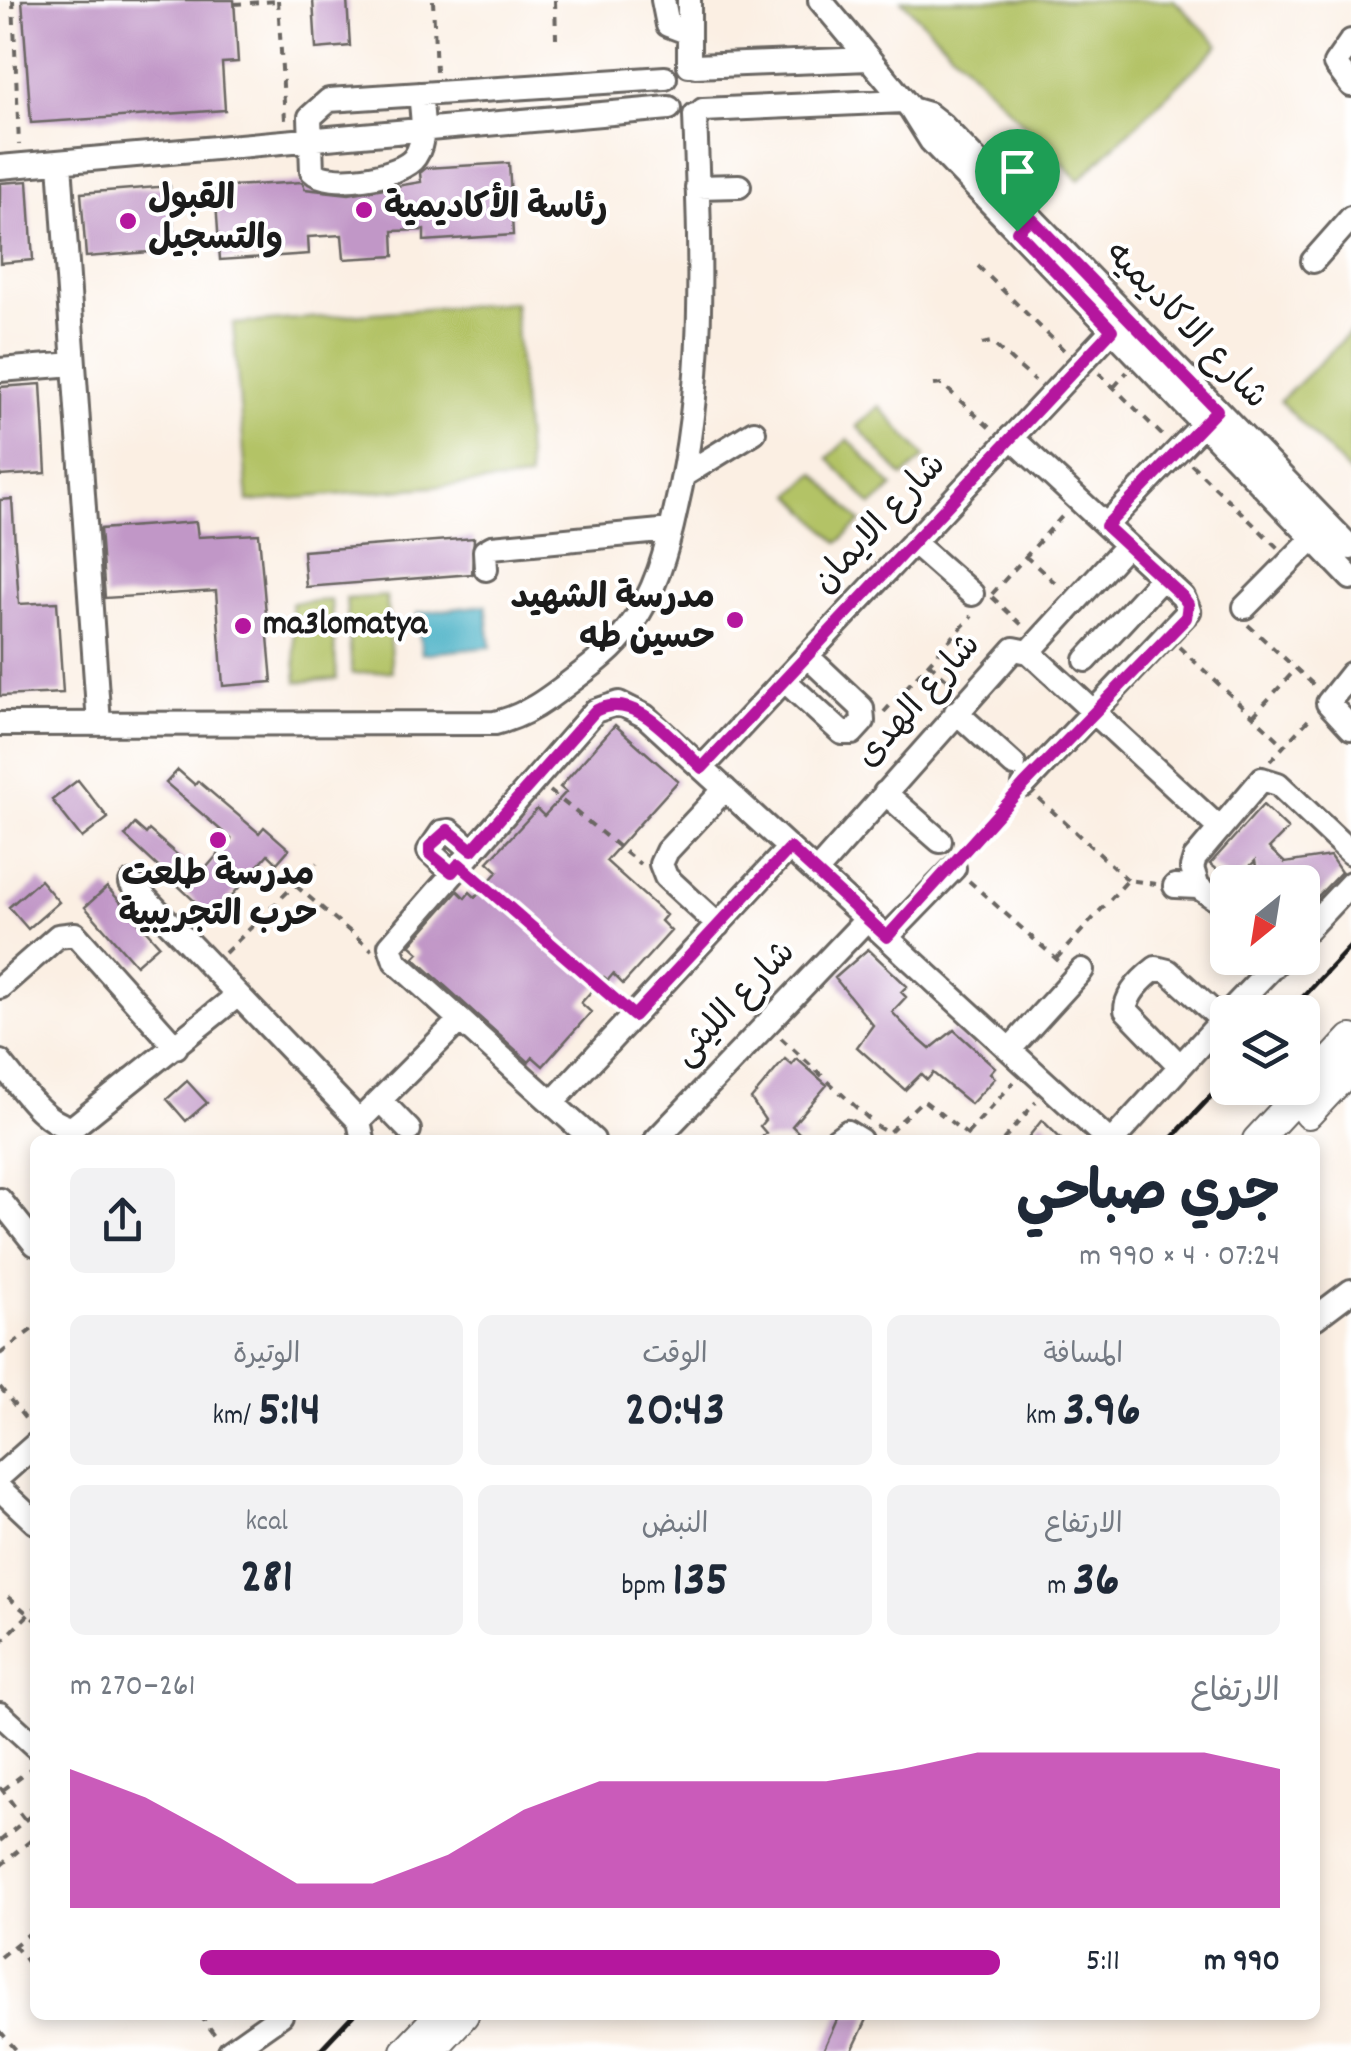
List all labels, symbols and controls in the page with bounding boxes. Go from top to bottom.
pin [975,129,1060,232]
icon: arrive [990,144,1045,199]
place label: القبول والتسجيل [148,176,283,266]
place label: رئاسة الأكاديمية [384,181,608,235]
marker: رئاسة الأكاديمية [353,199,375,221]
marker: القبول والتسجيل [117,210,139,232]
street label: شارع الاكاديميه [1092,232,1278,422]
street label: شارع الايمان [802,443,960,607]
place label: مدرسة الشهيد حسين طه [510,575,715,665]
place label: ma3lomatya [263,601,428,651]
marker: مدرسة الشهيد حسين طه [724,609,746,631]
marker: ma3lomatya [232,615,254,637]
street label: شارع الهدى [846,623,994,781]
marker: مدرسة طلعت حرب التجريبية [207,829,229,851]
place label: مدرسة طلعت حرب التجريبية [119,852,317,942]
north arrow [1210,865,1320,975]
map controls [1210,865,1320,1105]
street label: شارع الليثى [663,931,809,1079]
button: layers [1210,995,1320,1105]
text: جري صباحي [1016,1158,1280,1237]
button: share [70,1168,175,1273]
text: 07:24 · 4 × 990 m [1079,1235,1280,1281]
text: الوتيرة [233,1337,300,1377]
text: الوقت [642,1337,708,1377]
text: المسافة [1043,1337,1123,1377]
text: 5:14 [258,1377,321,1449]
text: 20:43 [625,1377,725,1449]
text: 3.96 [1063,1377,1141,1449]
text: /km [213,1398,258,1438]
text: km [1026,1398,1063,1438]
text: kcal [245,1504,288,1544]
text: النبض [642,1507,708,1547]
text: الارتفاع [1044,1507,1123,1547]
text: 281 [240,1544,293,1616]
text: 135 [672,1547,729,1619]
text: 36 [1073,1547,1120,1619]
text: bpm [622,1568,672,1608]
text: m [1047,1568,1073,1608]
text: 261–270 m [70,1665,196,1711]
text: الارتفاع [1190,1671,1280,1717]
text: 5:11 [1086,1940,1120,1986]
text: 990 m [1204,1940,1280,1986]

